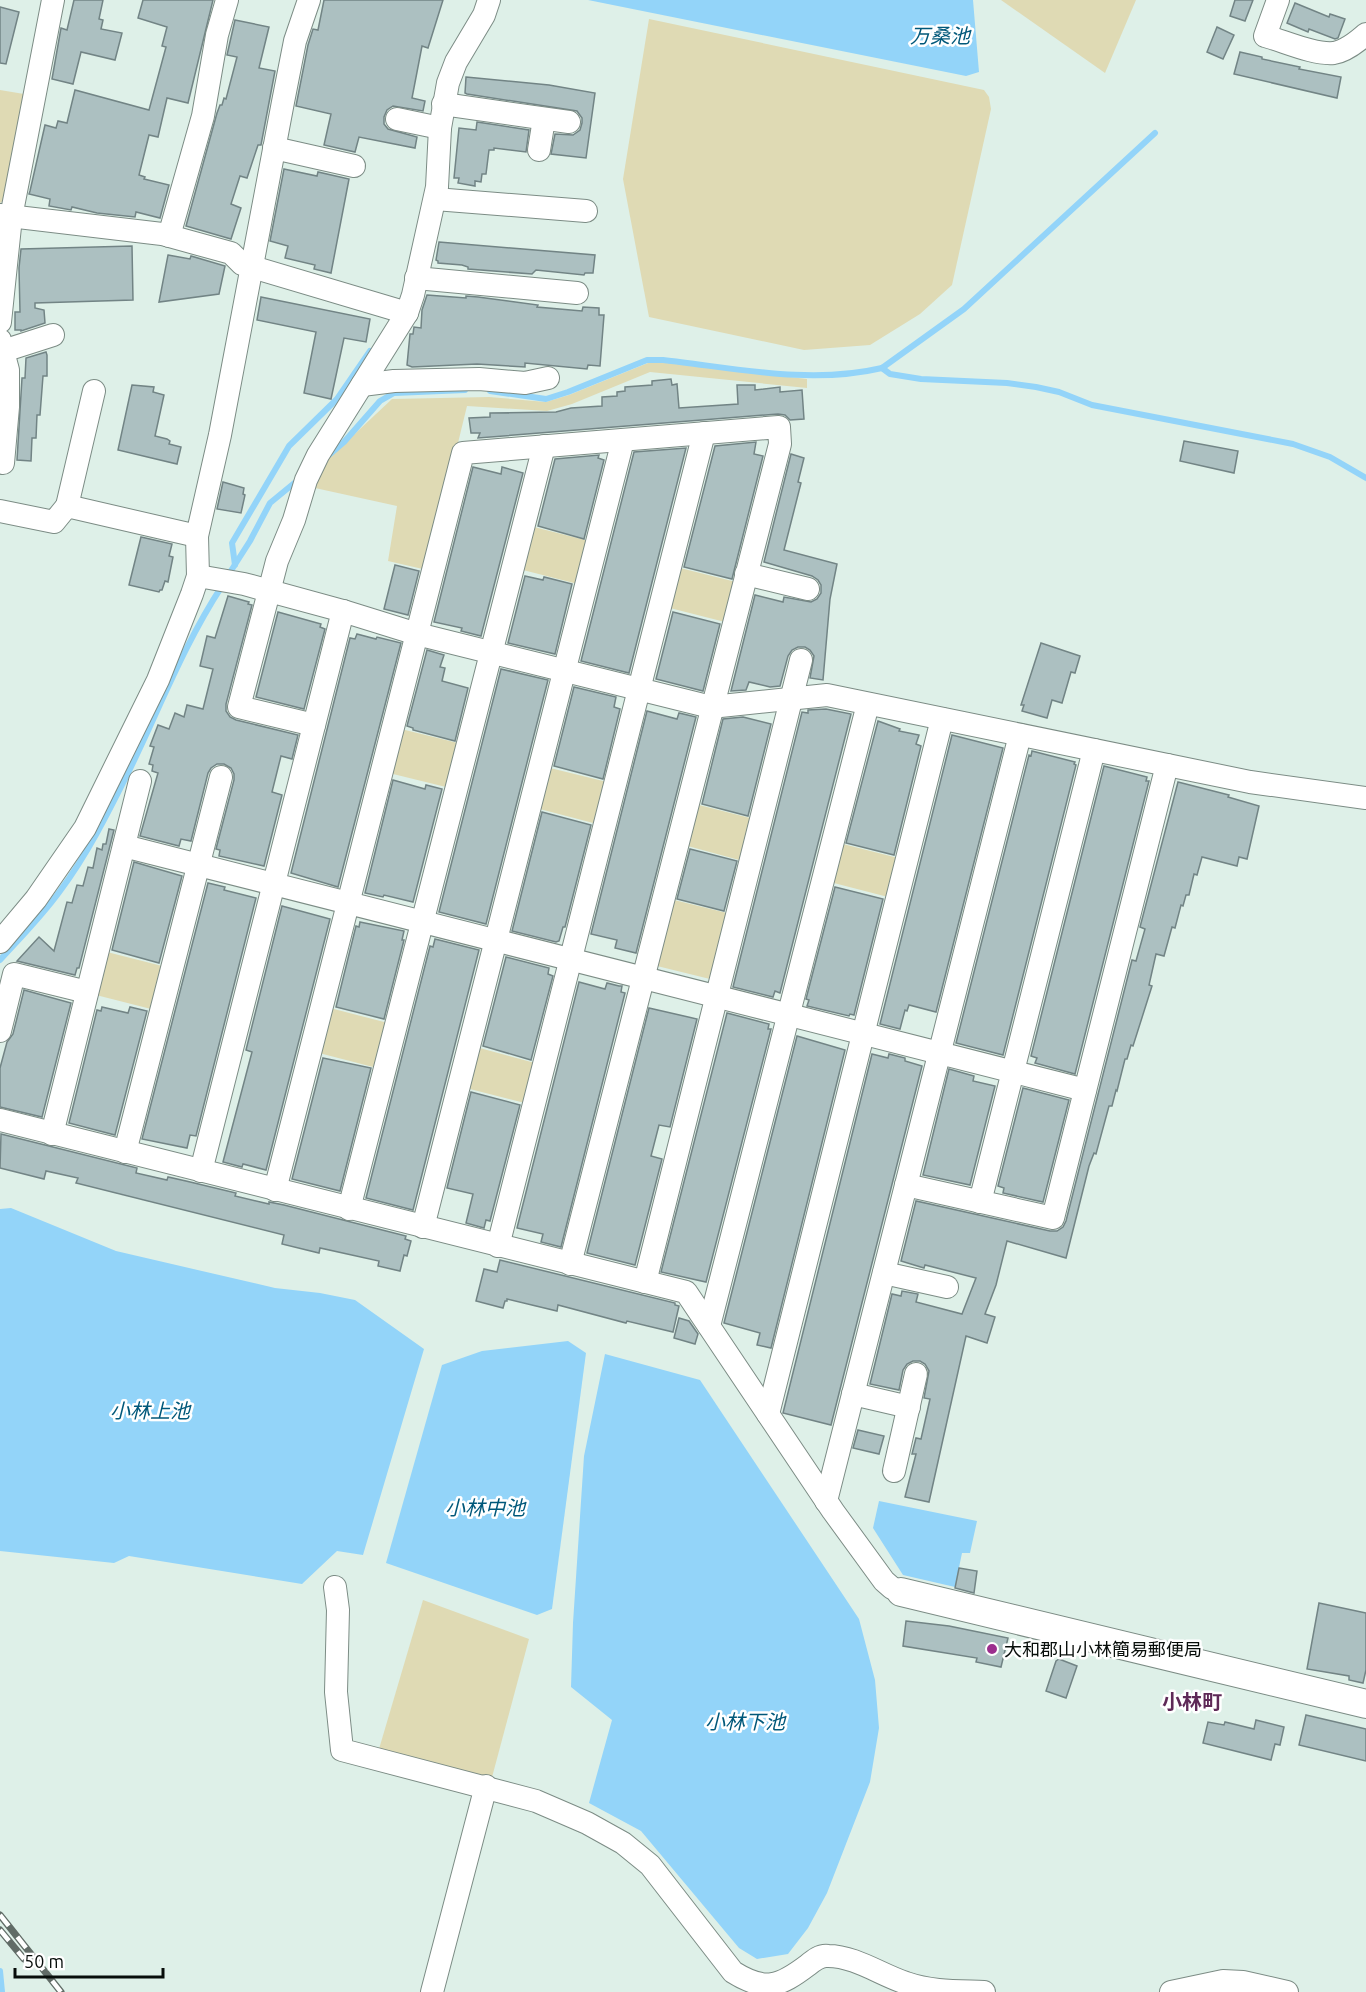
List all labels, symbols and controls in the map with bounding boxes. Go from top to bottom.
water label: 万桑池 [910,24,972,47]
water label: 小林上池 [110,1399,192,1422]
water label: 小林中池 [445,1496,527,1519]
place label: 大和郡山小林簡易郵便局 [1004,1639,1202,1659]
marker: 大和郡山小林簡易郵便局 [985,1642,999,1656]
district label: 小林町 [1162,1690,1222,1713]
water label: 小林下池 [705,1710,787,1733]
scale bar [15,1941,164,1979]
text: 50 m [24,1951,64,1971]

